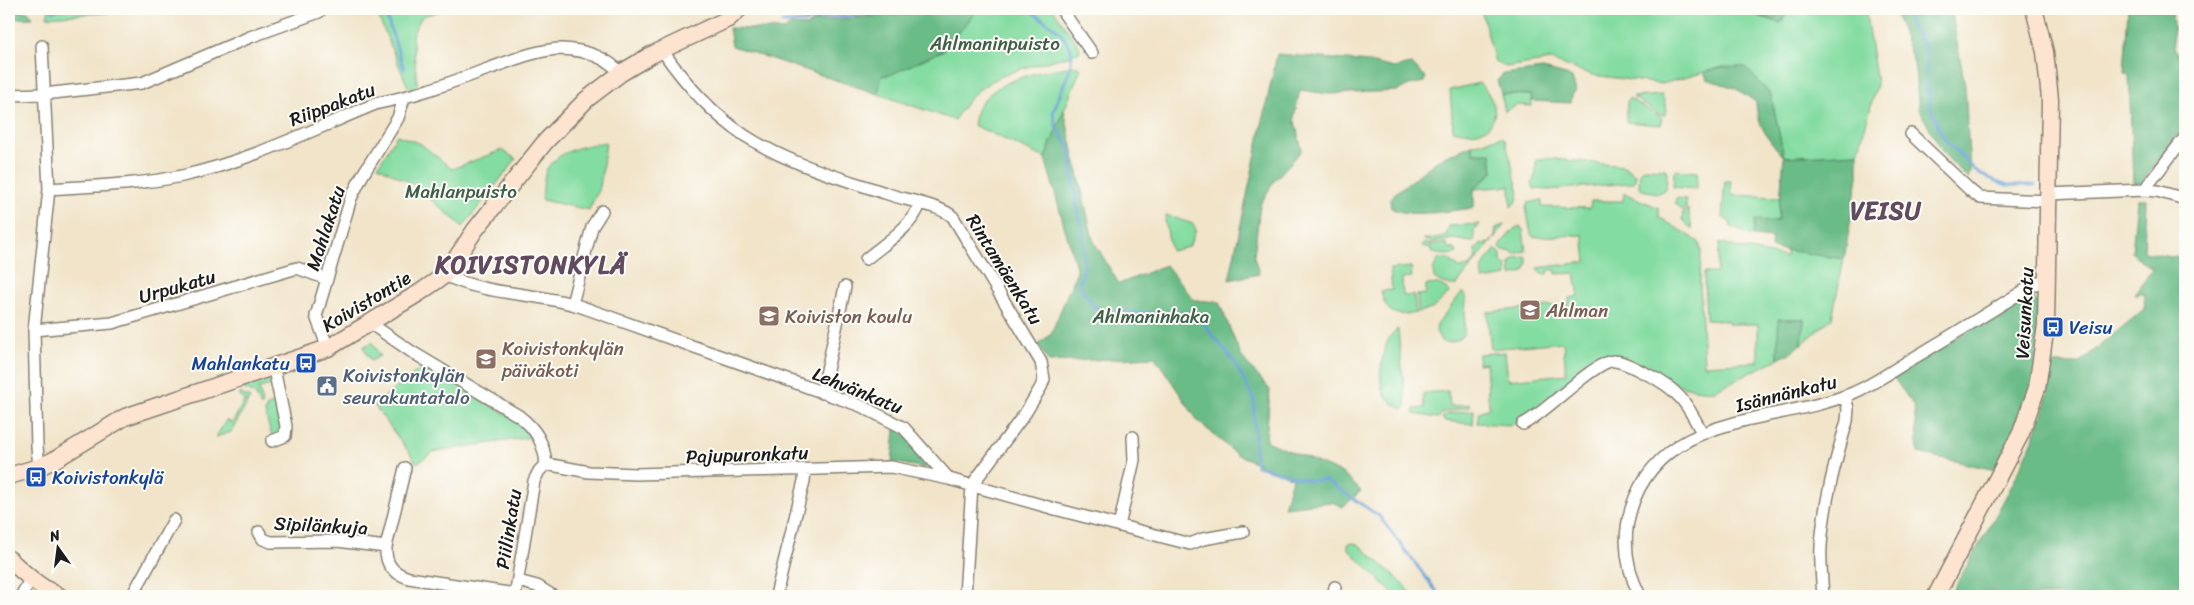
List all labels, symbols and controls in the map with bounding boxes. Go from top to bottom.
park label: Ahlmaninpuisto [929,27,1060,60]
street label: Riippakatu [284,73,380,136]
park label: Mahlanpuisto [405,175,517,208]
street label: Mahlakatu [296,181,355,275]
district label: VEISU [1850,190,1922,232]
street label: Rintamäenkatu [957,207,1052,331]
district label: KOIVISTONKYLÄ [434,244,629,286]
street label: Urpukatu [135,260,220,313]
street label: Koivistontie [315,262,417,341]
street label: Veisunkatu [2006,266,2043,360]
place label: Ahlman [1545,294,1608,327]
school or university icon: Ahlman [1518,298,1542,322]
place label: Koiviston koulu [785,300,912,333]
park label: Ahlmaninhaka [1092,300,1210,333]
school or university icon: Koiviston koulu [757,304,781,328]
place label: Veisu [2069,311,2113,344]
bus stop icon: Veisu [2041,315,2065,339]
place label: Koivistonkylän päiväkoti [501,332,624,387]
place label: Mahlankatu [192,347,290,380]
school or university icon: Koivistonkylän päiväkoti [474,347,498,371]
bus stop icon: Mahlankatu [294,351,318,375]
street label: Lehvänkatu [807,357,908,424]
place label: Koivistonkylän seurakuntatalo [342,359,470,414]
street label: Isännänkatu [1731,365,1840,422]
public building icon: Koivistonkylän seurakuntatalo [315,374,339,398]
street label: Pajupuronkatu [685,436,809,473]
place label: Koivistonkylä [52,461,165,494]
bus stop icon: Koivistonkylä [24,465,48,489]
street label: Piilinkatu [486,486,531,572]
street label: Sipilänkuja [273,507,369,544]
north arrow [32,522,82,572]
text: N [46,522,63,549]

